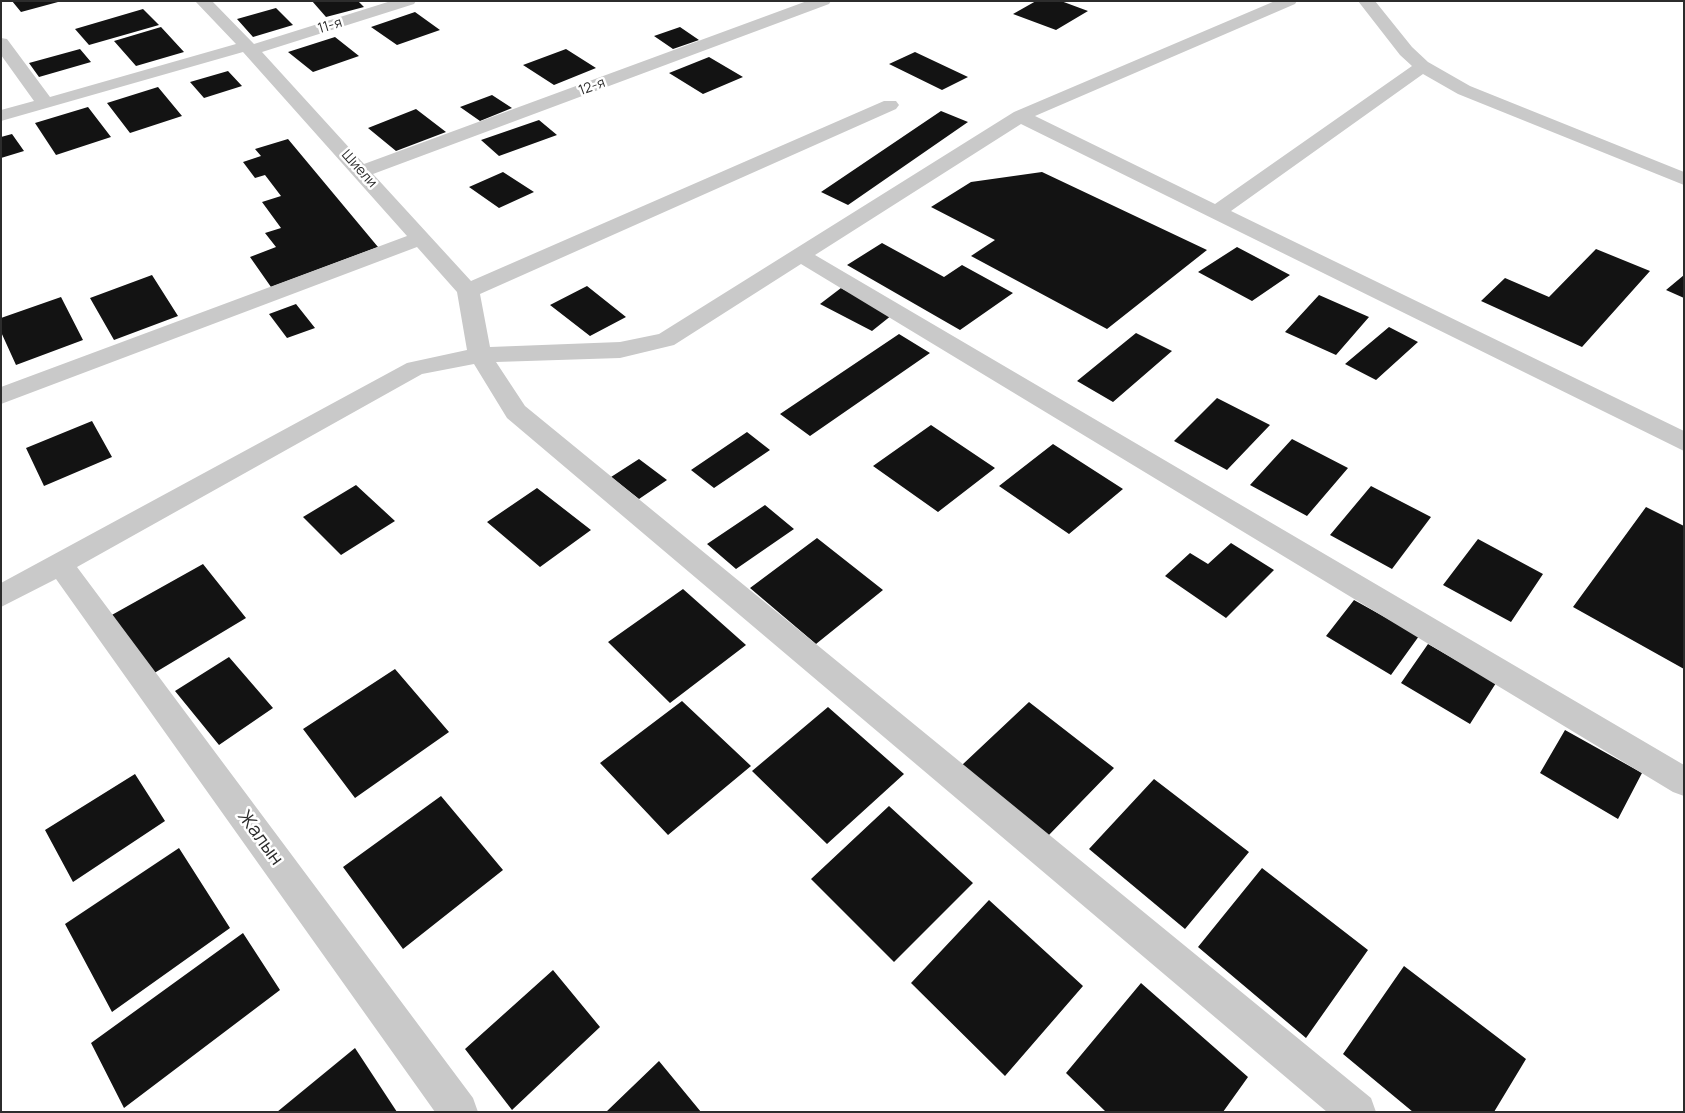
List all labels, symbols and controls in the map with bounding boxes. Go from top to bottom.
street label: 11-я [316,14,344,38]
street label: 12-я [576,74,608,100]
street label: Шиели [338,147,380,191]
street label: Жалын [232,806,288,870]

